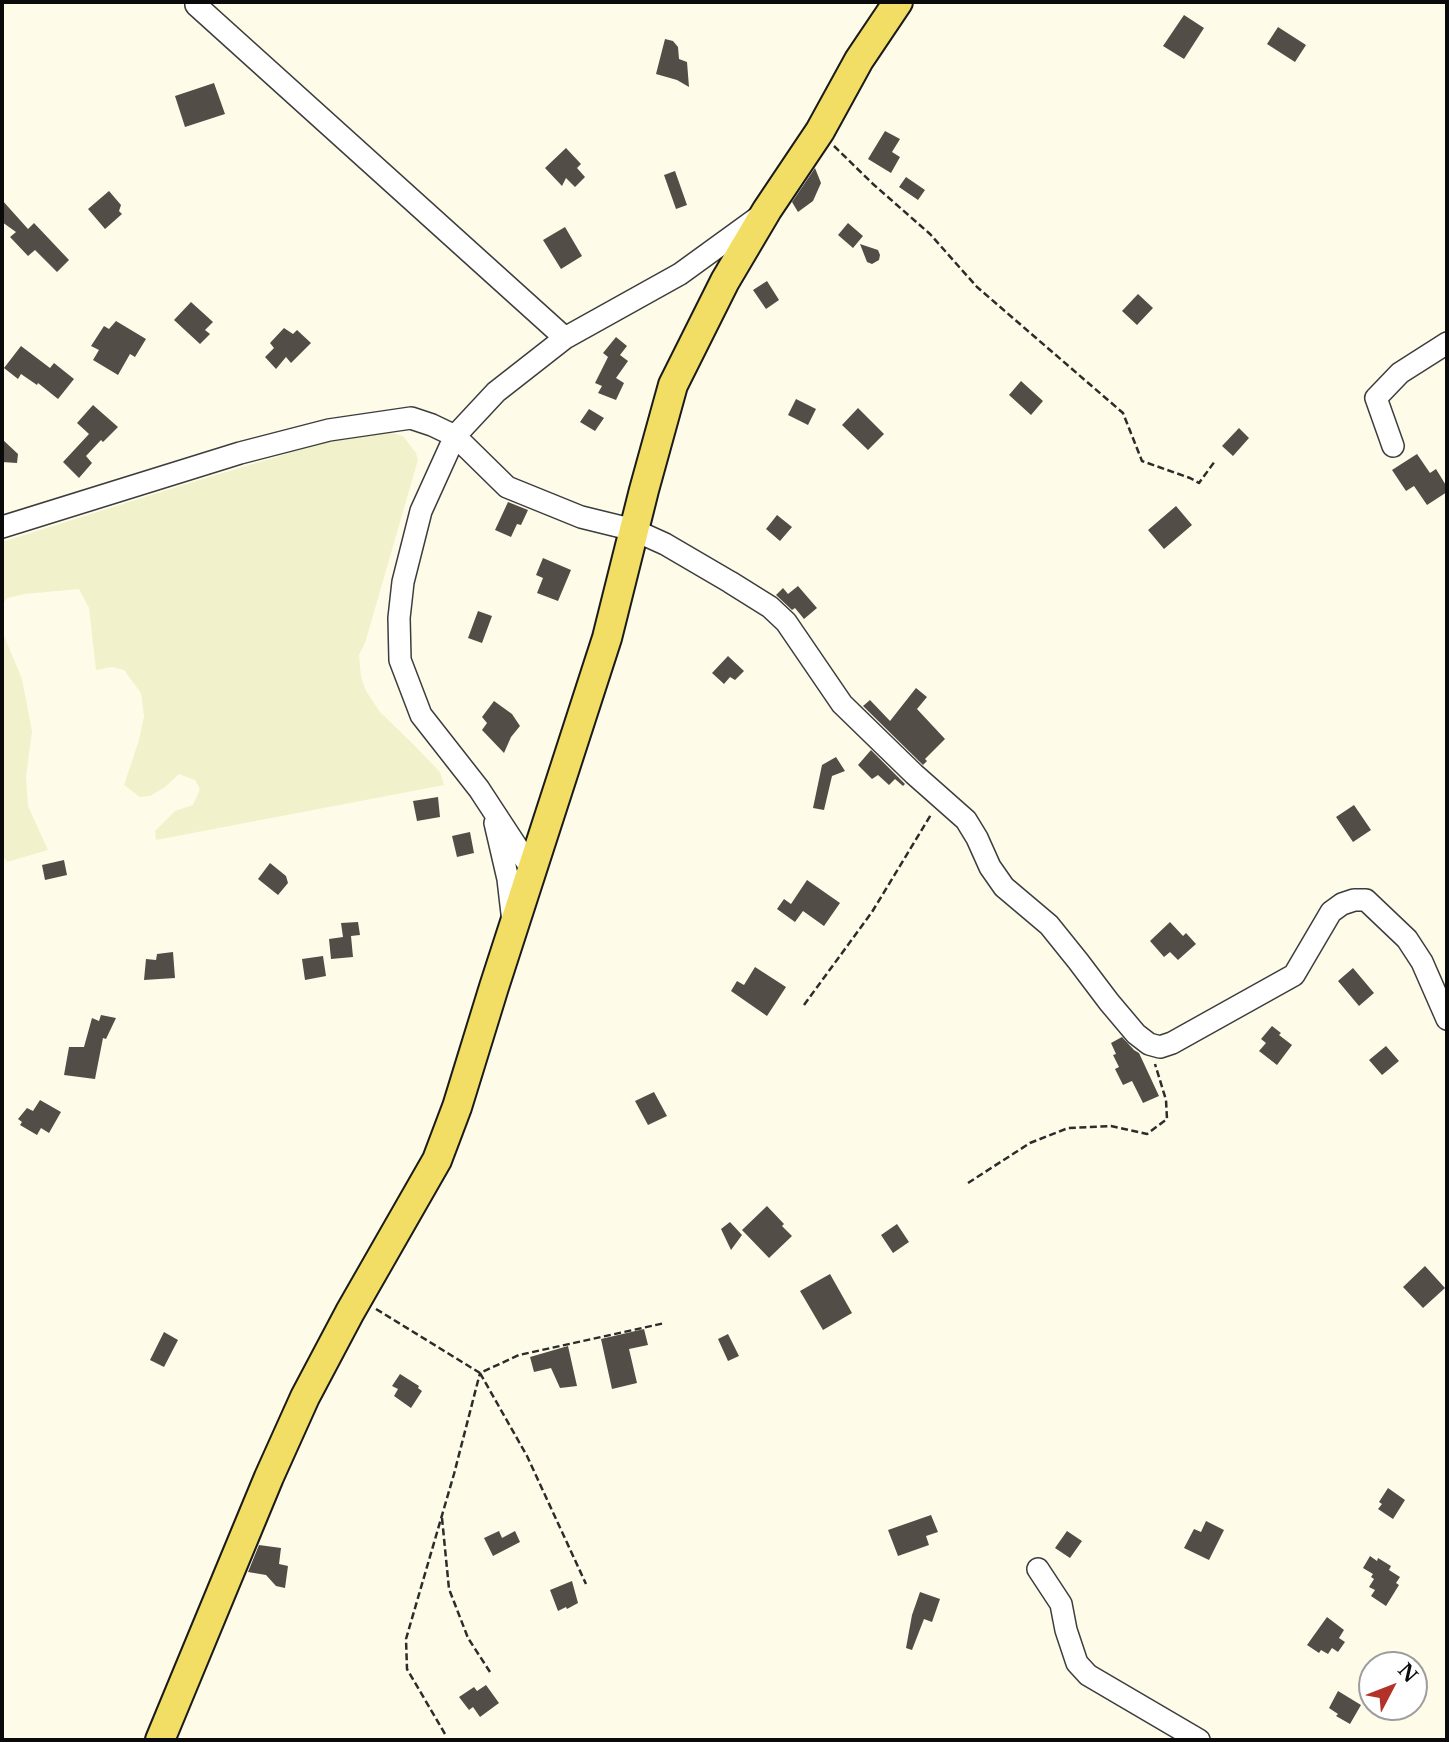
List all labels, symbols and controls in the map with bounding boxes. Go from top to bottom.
north arrow [1358,1651,1428,1721]
text: N [1393,1659,1422,1687]

